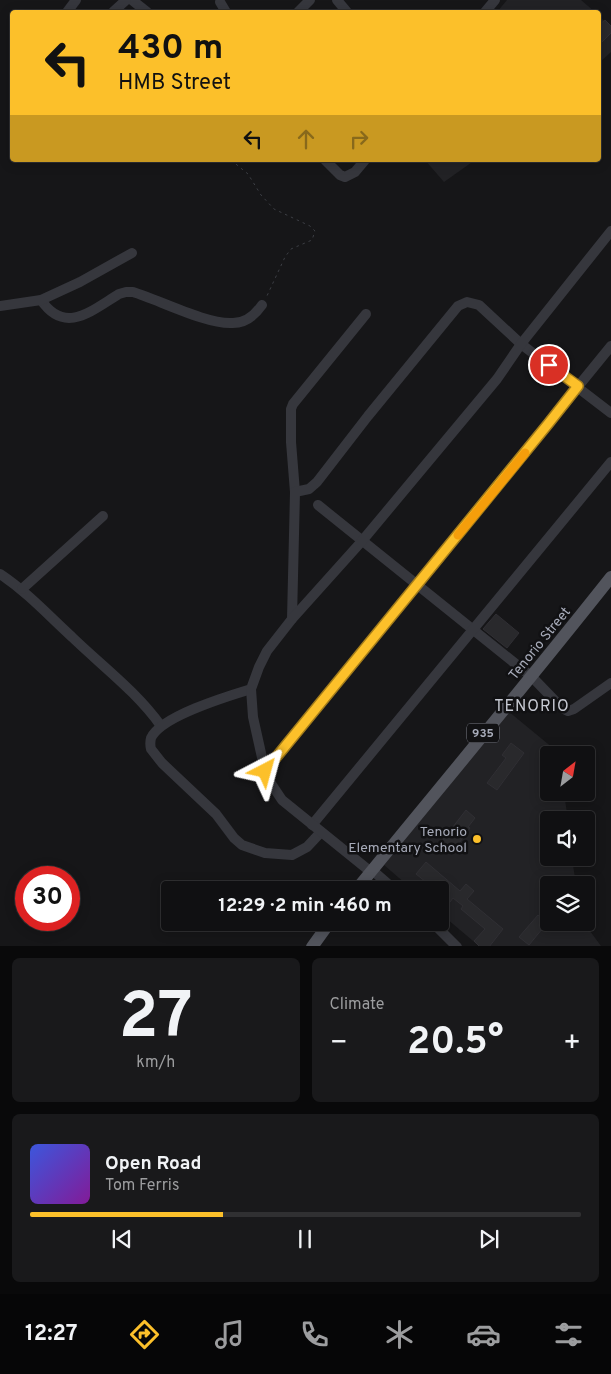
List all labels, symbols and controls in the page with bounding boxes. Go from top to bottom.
text: 430 m [118,27,223,71]
icon: left [35,30,100,95]
text: HMB Street [118,70,231,97]
icon: left [239,125,267,153]
icon: ahead [292,125,320,153]
icon: right [345,125,373,153]
pin [528,344,570,386]
icon: arrive [535,351,563,379]
street label: Tenorio Street [506,604,575,684]
district label: TENORIO [494,697,570,717]
road number: 935 [467,724,499,742]
position arrow [238,744,290,796]
north arrow [540,746,595,801]
map controls [540,746,595,931]
button: sound [540,811,595,866]
place label: Tenorio Elementary School [348,824,467,857]
marker: Tenorio Elementary School [471,833,483,845]
speed limit sign: 30 [15,866,80,931]
button: layers [540,876,595,931]
text: 12:29 · 2 min · 460 m [218,894,392,918]
text: 27 [119,979,193,1061]
text: Climate [330,995,384,1015]
text: 20.5° [407,1019,503,1068]
text: − [330,1026,348,1062]
text: + [563,1026,581,1062]
text: km/h [136,1053,175,1073]
text: Open Road [105,1152,201,1176]
text: Tom Ferris [105,1176,179,1196]
icon: previous [108,1225,136,1253]
icon: pause [291,1225,319,1253]
icon: next [475,1225,503,1253]
icon: directions [127,1317,162,1352]
icon: music [212,1317,247,1352]
icon: phone [297,1317,332,1352]
icon: climate [382,1317,417,1352]
icon: car [466,1317,501,1352]
icon: filters [551,1317,586,1352]
text: 12:27 [25,1321,78,1348]

